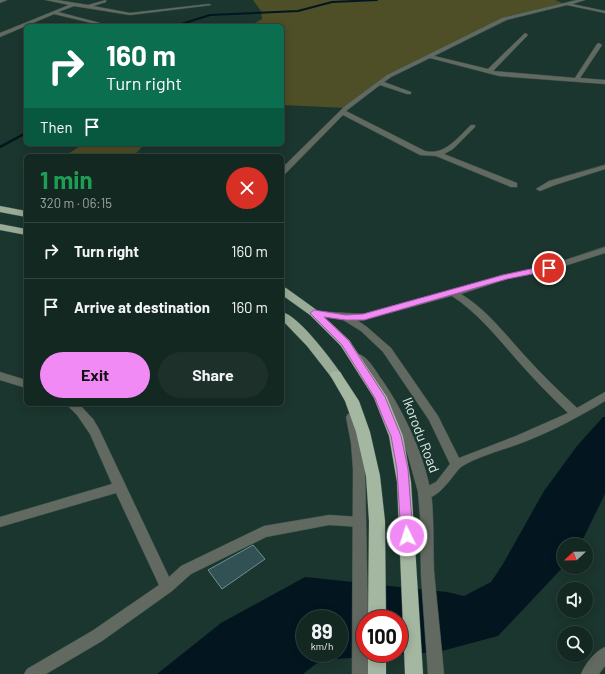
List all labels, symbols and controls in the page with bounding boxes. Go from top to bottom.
text: 160 m [106,38,176,72]
icon: right [40,40,92,92]
text: Turn right [106,72,182,94]
icon: arrive [81,116,103,138]
text: Then [40,118,73,136]
text: 1 min [40,165,93,194]
button: close [226,167,268,209]
text: 320 m · 06:15 [40,195,112,211]
icon: right [40,240,62,262]
text: Turn right [74,242,139,260]
text: 160 m [231,242,268,260]
pin [532,251,566,285]
icon: arrive [538,257,560,279]
icon: arrive [40,296,62,318]
text: Arrive at destination [74,298,210,316]
text: 160 m [231,298,268,316]
button: Exit [40,352,150,398]
button: Share [158,352,268,398]
street label: Ikorodu Road [399,395,444,475]
position arrow [386,515,428,557]
north arrow [557,538,593,574]
map controls [557,538,593,662]
button: sound [557,582,593,618]
speed limit sign: 100 [356,610,408,662]
text: 89 [311,619,333,643]
button: search [557,626,593,662]
text: km/h [311,640,333,652]

